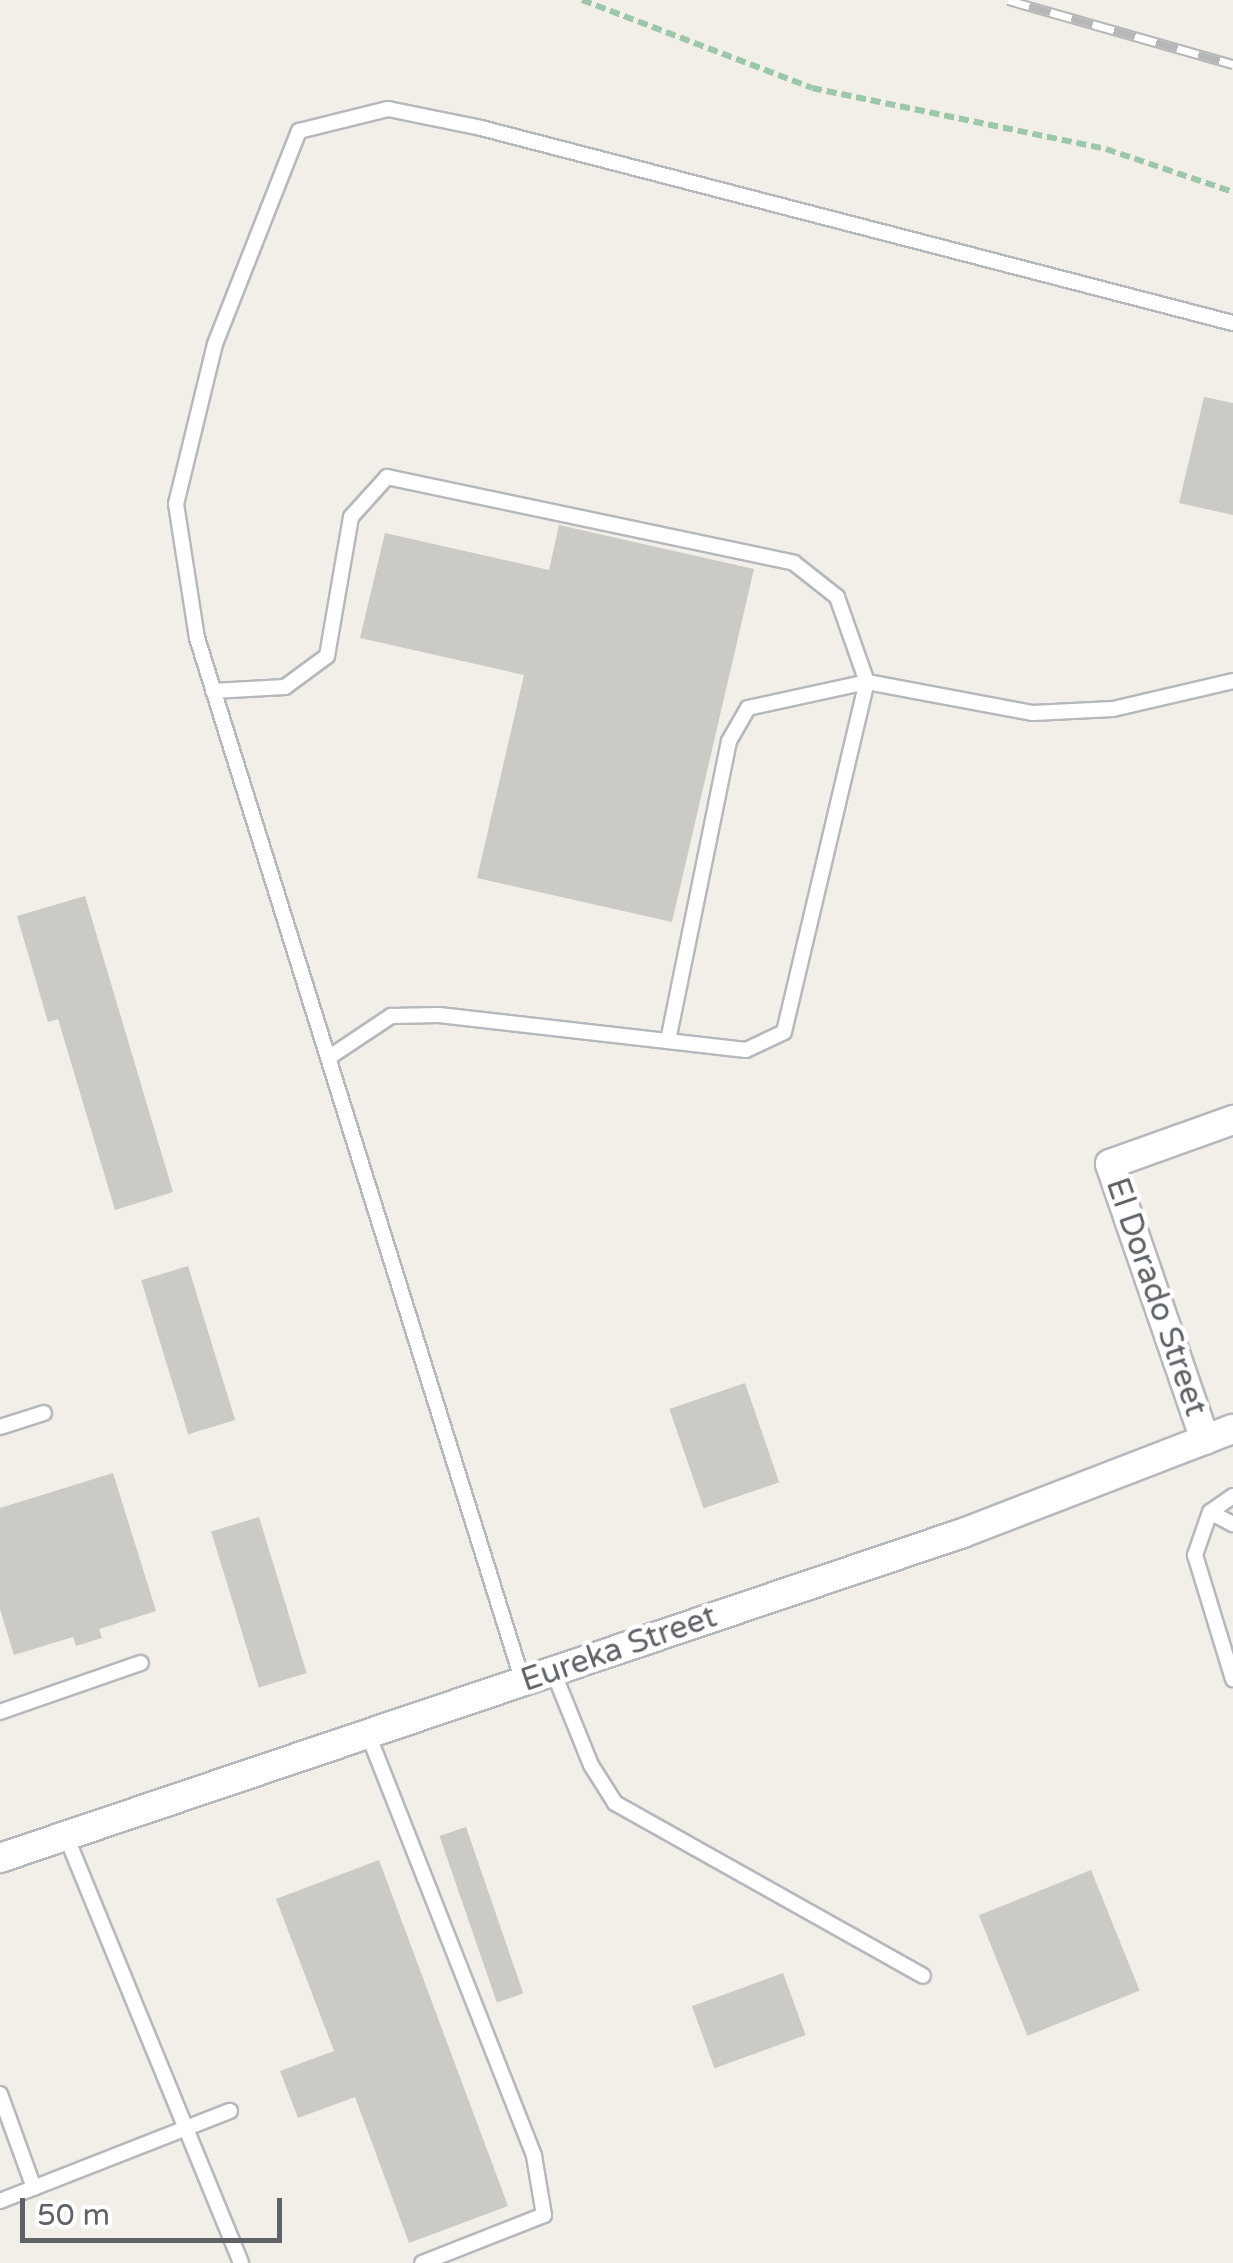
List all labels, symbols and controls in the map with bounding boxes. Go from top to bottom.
street label: El Dorado Street [1097,1173,1215,1421]
street label: Eureka Street [516,1598,722,1700]
scale bar [25,2178,288,2240]
text: 50 m [37,2197,110,2234]

